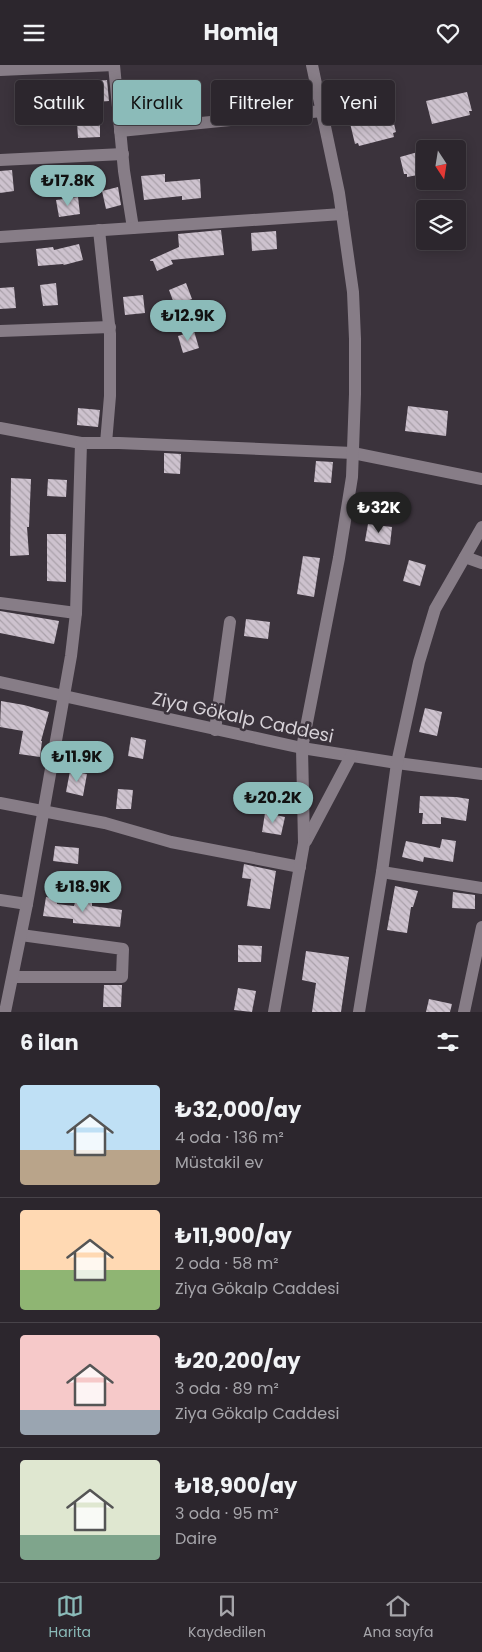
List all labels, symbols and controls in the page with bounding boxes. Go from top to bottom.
text: Homiq [204,17,278,48]
icon: menu [20,19,48,47]
icon: heart [434,19,462,47]
chip: Satılık [15,80,103,125]
chip: Kiralık [113,80,201,125]
chip: Filtreler [211,80,312,125]
chip: Yeni [322,80,395,125]
north arrow [416,140,466,190]
map controls [416,140,466,250]
pin: ₺17.8K [27,165,109,207]
text: ₺17.8K [41,169,95,192]
button: layers [416,200,466,250]
pin: ₺12.9K [147,299,229,342]
text: ₺12.9K [161,304,215,327]
pin: ₺32K [349,491,409,534]
text: ₺32K [357,496,401,519]
street label: Ziya Gökalp Caddesi [150,686,336,748]
pin: ₺11.9K [36,741,118,783]
text: ₺11.9K [52,745,102,768]
pin: ₺20.2K [232,781,314,824]
text: ₺20.2K [244,786,302,809]
pin: ₺18.9K [42,871,124,913]
text: ₺18.9K [55,875,111,898]
text: 6 ilan [20,1028,79,1057]
icon: filters [434,1028,462,1056]
text: ₺32,000/ay [175,1095,301,1124]
icon: home [60,1105,120,1165]
text: 4 oda · 136 m² [175,1126,284,1149]
text: Müstakil ev [175,1151,263,1174]
text: ₺11,900/ay [175,1221,292,1250]
icon: home [60,1230,120,1290]
text: 2 oda · 58 m² [175,1252,278,1275]
text: Ziya Gökalp Caddesi [175,1277,339,1300]
text: ₺20,200/ay [175,1346,301,1375]
icon: home [60,1355,120,1415]
text: 3 oda · 89 m² [175,1377,279,1400]
text: Ziya Gökalp Caddesi [175,1402,339,1425]
text: ₺18,900/ay [175,1471,297,1500]
icon: home [60,1480,120,1540]
text: 3 oda · 95 m² [175,1502,279,1525]
text: Daire [175,1527,217,1550]
tab: Harita [49,1592,91,1643]
tab: Kaydedilen [188,1592,266,1643]
tab: Ana sayfa [363,1592,433,1643]

